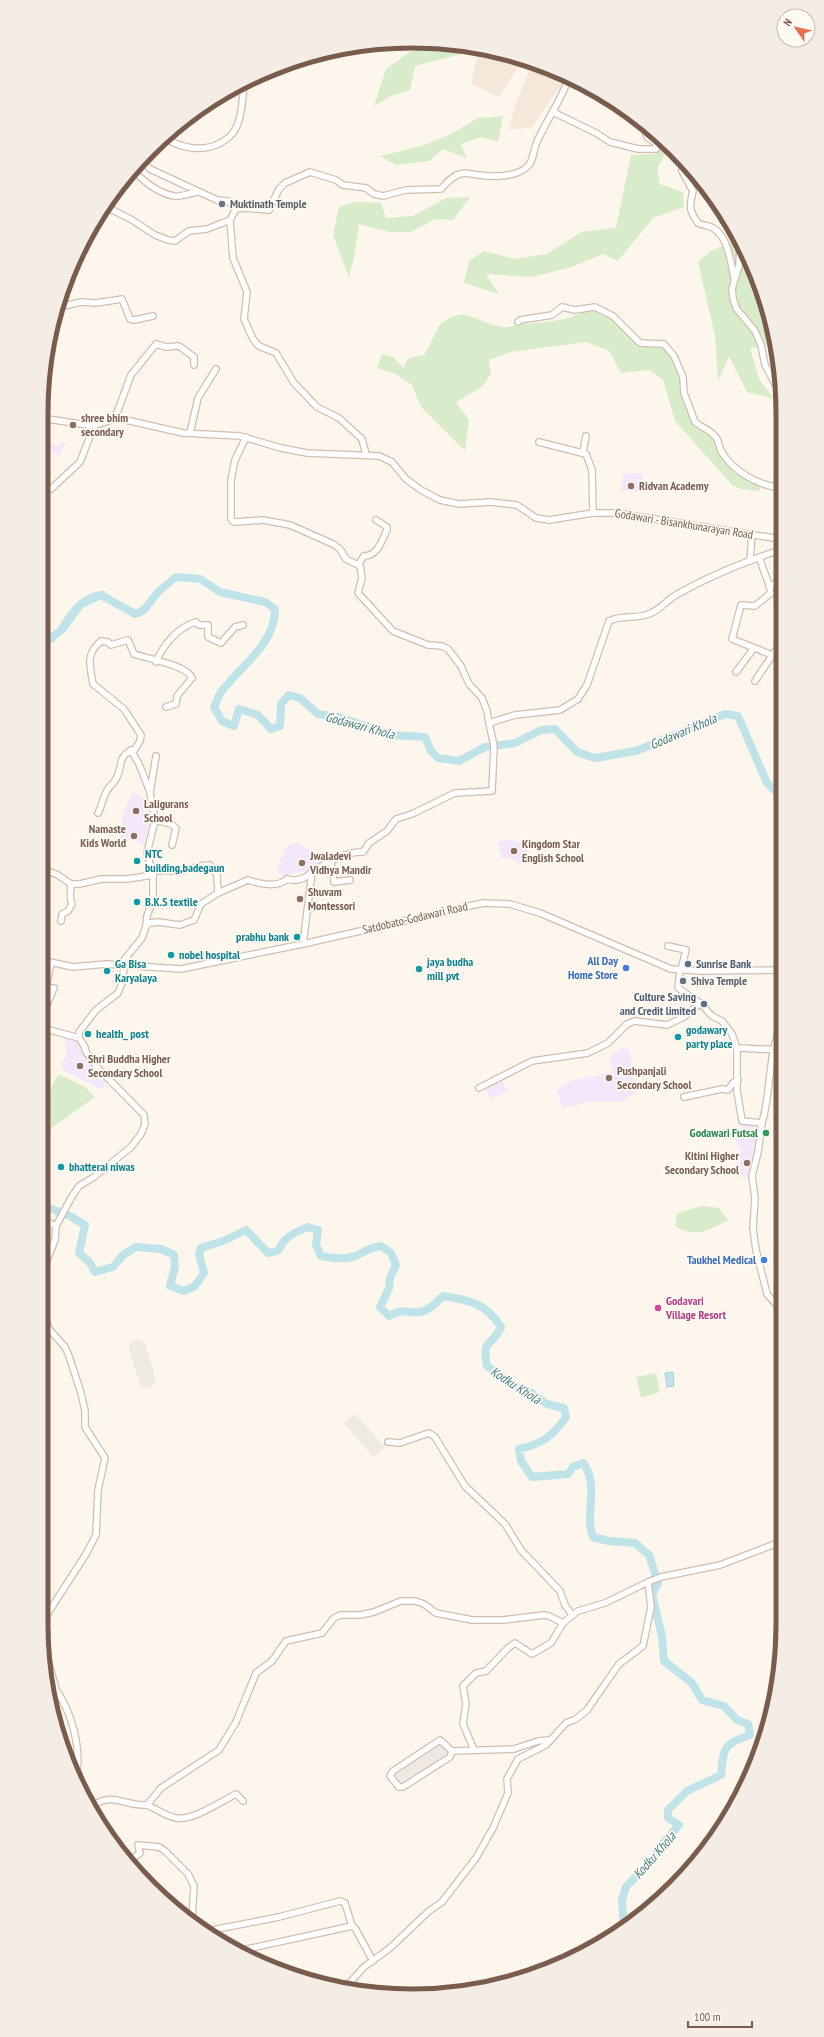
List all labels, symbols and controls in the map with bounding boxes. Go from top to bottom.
north arrow [776,8,816,48]
text: N [780,16,795,29]
place label: Muktinath Temple [230,196,307,211]
marker: Muktinath Temple [217,199,227,209]
place label: shree bhim secondary [81,410,128,439]
marker: shree bhim secondary [68,420,78,430]
place label: Ridvan Academy [639,478,709,493]
marker: Ridvan Academy [626,481,636,491]
street label: Godawari - Bisankhunarayan Road [614,505,754,542]
water label: Godawari Khola [323,708,397,743]
water label: Godawari Khola [647,709,720,753]
place label: Laligurans School [144,796,188,825]
marker: Laligurans School [131,806,141,816]
place label: Namaste Kids World [80,821,126,850]
marker: Namaste Kids World [129,831,139,841]
place label: Kingdom Star English School [522,836,584,865]
place label: NTC building,badegaun [145,846,224,875]
marker: Kingdom Star English School [509,846,519,856]
place label: Jwaladevi Vidhya Mandir [309,848,372,877]
marker: NTC building,badegaun [132,856,142,866]
marker: Jwaladevi Vidhya Mandir [297,858,307,868]
place label: Shuvam Montessori [308,884,356,913]
place label: B.K.S textile [145,894,198,909]
marker: Shuvam Montessori [295,894,305,904]
marker: B.K.S textile [132,897,142,907]
street label: Satdobato-Godawari Road [361,898,469,937]
place label: prabhu bank [236,929,289,944]
marker: prabhu bank [292,932,302,942]
place label: nobel hospital [179,947,240,962]
marker: nobel hospital [166,950,176,960]
place label: All Day Home Store [568,953,618,982]
place label: jaya budha mill pvt [426,954,473,983]
place label: Ga Bisa Karyalaya [115,956,157,985]
place label: Sunrise Bank [696,956,751,971]
marker: Sunrise Bank [683,959,693,969]
marker: All Day Home Store [621,963,631,973]
marker: jaya budha mill pvt [414,964,424,974]
marker: Ga Bisa Karyalaya [102,966,112,976]
place label: Shiva Temple [691,973,747,988]
marker: Shiva Temple [678,976,688,986]
place label: Culture Saving and Credit limited [620,989,696,1018]
marker: Culture Saving and Credit limited [699,999,709,1009]
place label: godawary party place [686,1022,733,1051]
place label: health_ post [96,1026,149,1041]
marker: health_ post [83,1029,93,1039]
marker: godawary party place [673,1032,683,1042]
place label: Shri Buddha Higher Secondary School [88,1051,171,1080]
marker: Shri Buddha Higher Secondary School [75,1061,85,1071]
place label: Pushpanjali Secondary School [617,1063,691,1092]
marker: Pushpanjali Secondary School [604,1073,614,1083]
place label: Godawari Futsal [690,1125,758,1140]
marker: Godawari Futsal [761,1128,771,1138]
place label: Kitini Higher Secondary School [665,1148,739,1177]
marker: Kitini Higher Secondary School [742,1158,752,1168]
place label: bhatterai niwas [69,1159,135,1174]
marker: bhatterai niwas [56,1162,66,1172]
place label: Taukhel Medical [687,1252,756,1267]
marker: Taukhel Medical [759,1255,769,1265]
place label: Godavari Village Resort [665,1293,726,1322]
marker: Godavari Village Resort [653,1303,663,1313]
water label: Kodku Khola [487,1363,545,1408]
water label: Kodku Khola [629,1828,680,1882]
scale bar [688,2003,752,2029]
text: 100 m [694,2009,721,2024]

